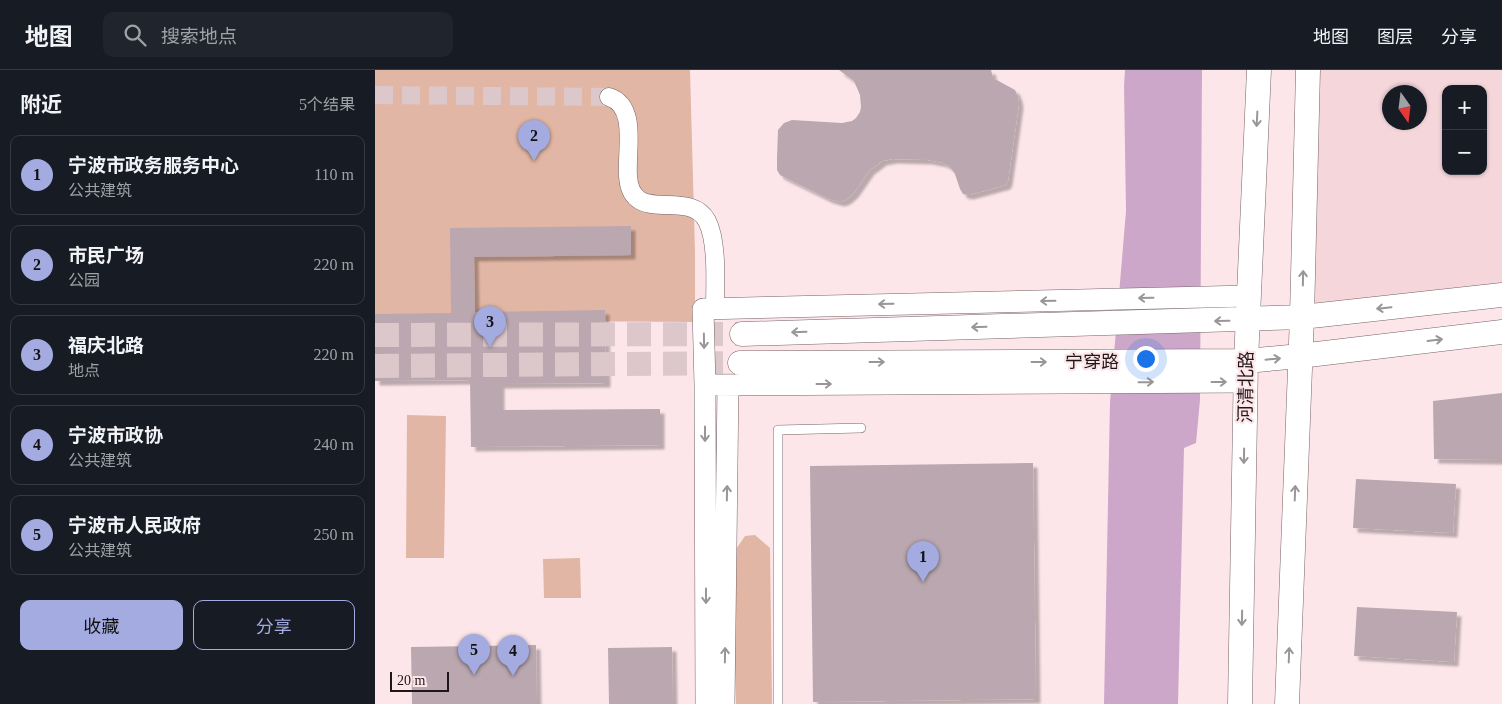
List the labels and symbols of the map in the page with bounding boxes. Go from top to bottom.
north arrow [1382,85,1427,130]
one-way arrow [1253,110,1262,126]
pin: 2 [518,120,550,161]
one-way arrow [1298,270,1308,286]
one-way arrow [1138,294,1154,303]
one-way arrow [1040,296,1056,306]
one-way arrow [878,300,894,309]
one-way arrow [1376,303,1392,313]
pin: 3 [474,306,506,347]
one-way arrow [1214,316,1230,325]
one-way arrow [971,322,988,332]
one-way arrow [792,327,808,337]
one-way arrow [699,333,709,349]
one-way arrow [1427,335,1443,345]
your location [1133,346,1159,372]
street label: 河清北路 [1235,351,1257,423]
street label: 宁穿路 [1065,352,1119,372]
one-way arrow [1265,354,1281,363]
one-way arrow [868,357,884,367]
one-way arrow [1030,357,1047,367]
one-way arrow [1137,377,1153,387]
one-way arrow [1210,377,1226,387]
one-way arrow [816,379,832,389]
one-way arrow [700,425,710,441]
one-way arrow [1240,448,1249,464]
one-way arrow [722,485,732,502]
one-way arrow [1290,485,1300,502]
pin: 1 [907,541,939,582]
one-way arrow [701,588,711,604]
one-way arrow [1237,610,1246,626]
pin: 5 [458,634,490,675]
pin: 4 [497,635,529,676]
one-way arrow [720,648,730,664]
one-way arrow [1284,648,1294,664]
scale bar [390,669,449,692]

